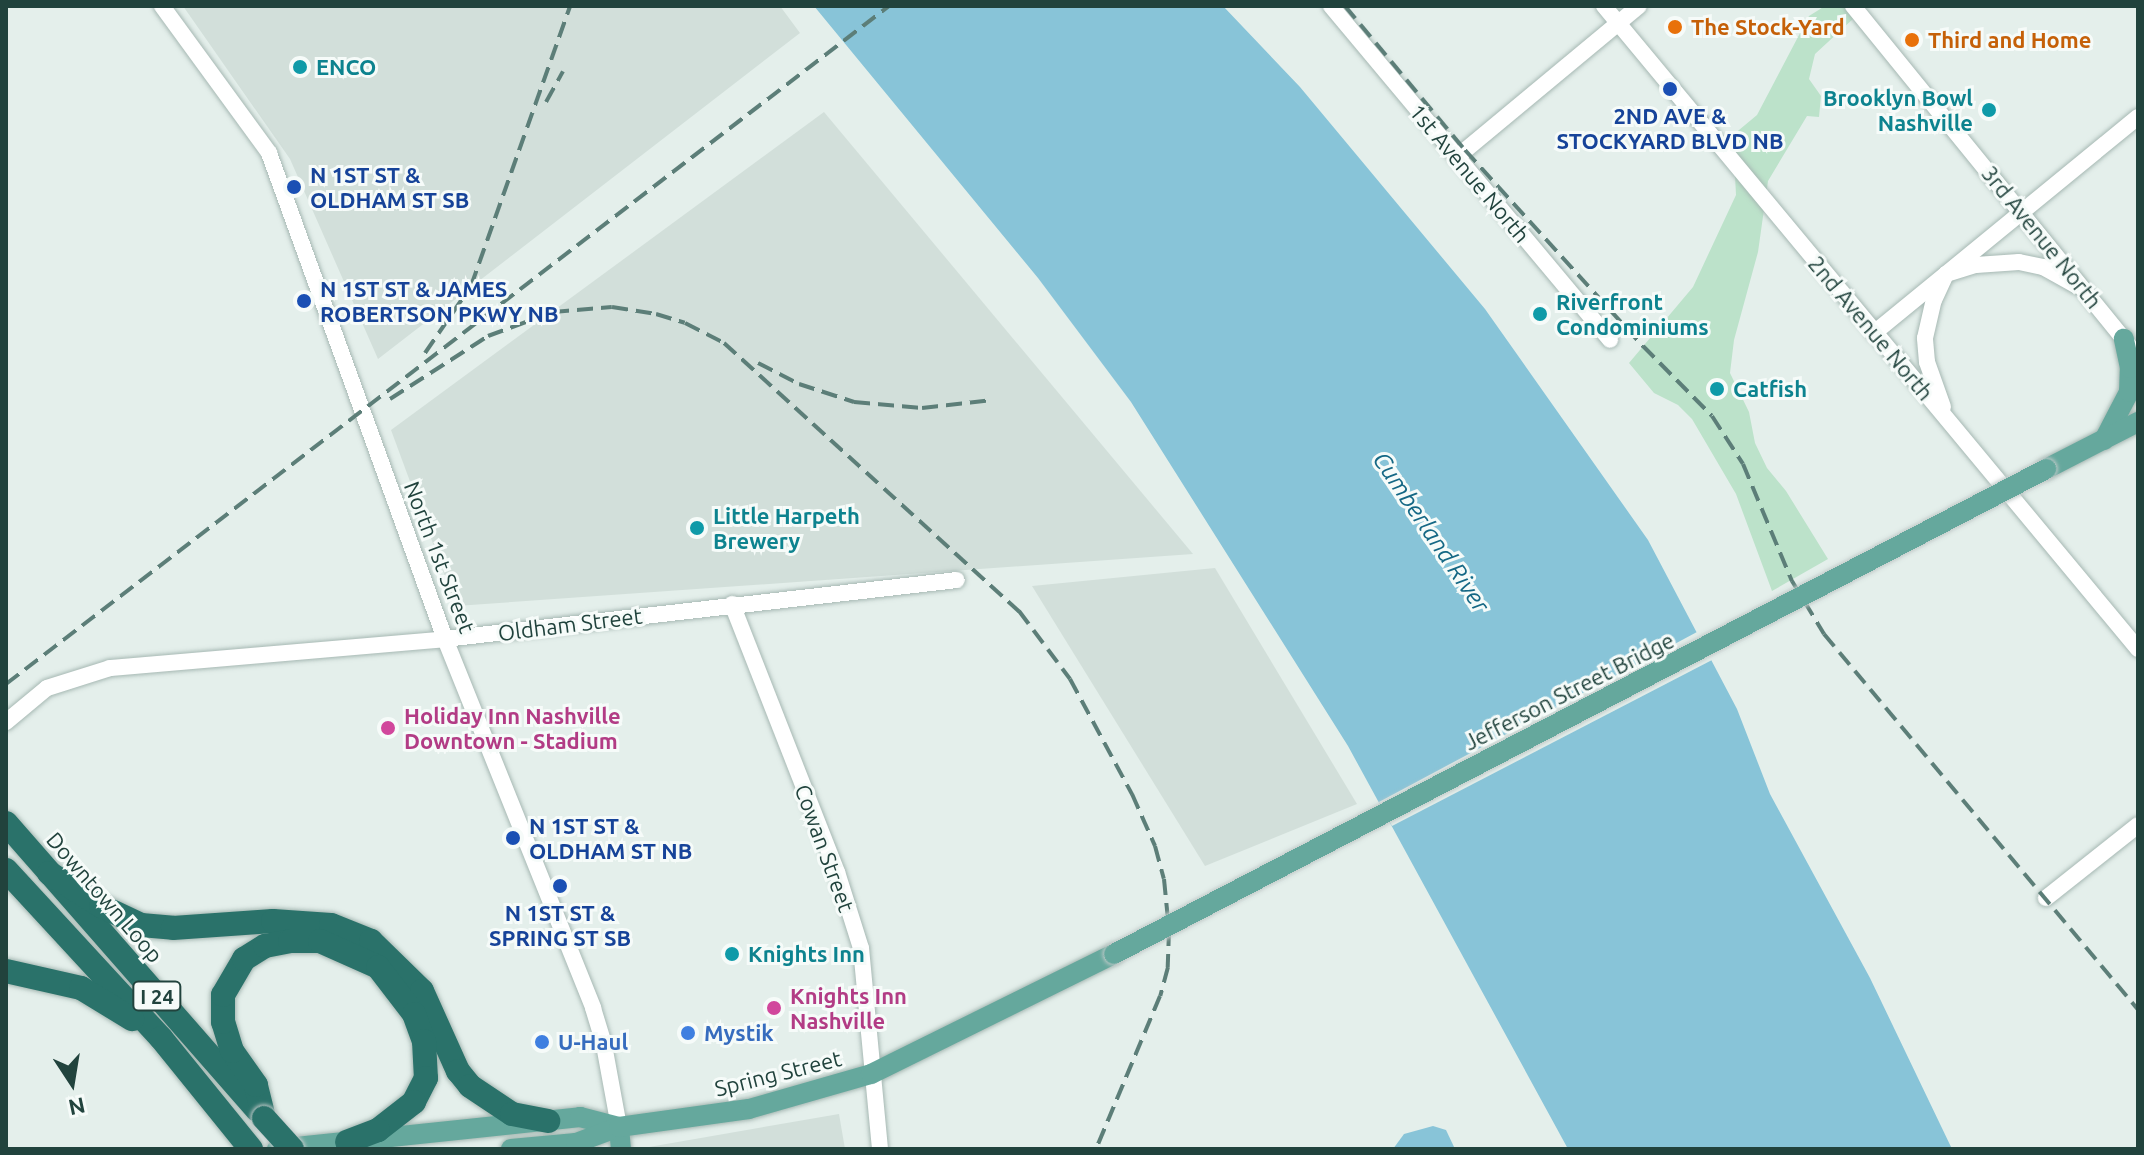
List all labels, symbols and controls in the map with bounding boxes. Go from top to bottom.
place label: The Stock-Yard [1691,14,1845,40]
marker: The Stock-Yard [1666,18,1684,36]
place label: Third and Home [1928,27,2091,53]
marker: Third and Home [1903,31,1921,49]
place label: ENCO [316,54,376,80]
marker: ENCO [291,58,309,76]
marker: 2ND AVE & STOCKYARD BLVD NB [1661,80,1679,98]
place label: Brooklyn Bowl Nashville [1823,84,1973,136]
street label: 1st Avenue North [1404,98,1536,248]
marker: Brooklyn Bowl Nashville [1980,101,1998,119]
place label: 2ND AVE & STOCKYARD BLVD NB [1557,102,1783,154]
street label: 3rd Avenue North [1976,160,2108,314]
place label: N 1ST ST & OLDHAM ST SB [310,161,469,212]
marker: N 1ST ST & OLDHAM ST SB [285,178,303,196]
street label: 2nd Avenue North [1803,251,1939,405]
place label: N 1ST ST & JAMES ROBERTSON PKWY NB [320,275,559,326]
place label: Riverfront Condominiums [1556,288,1709,340]
marker: N 1ST ST & JAMES ROBERTSON PKWY NB [295,292,313,310]
marker: Riverfront Condominiums [1531,305,1549,323]
place label: Catfish [1733,376,1807,402]
marker: Catfish [1708,380,1726,398]
water label: Cumberland River [1367,446,1495,618]
street label: North 1st Street [399,477,481,637]
place label: Little Harpeth Brewery [713,502,860,554]
marker: Little Harpeth Brewery [688,519,706,537]
street label: Oldham Street [496,602,644,646]
street label: Jefferson Street Bridge [1460,627,1678,755]
place label: Holiday Inn Nashville Downtown - Stadium [404,702,621,754]
marker: Holiday Inn Nashville Downtown - Stadium [379,719,397,737]
street label: Cowan Street [790,781,860,915]
place label: N 1ST ST & OLDHAM ST NB [529,812,692,864]
street label: Downtown Loop [41,826,169,968]
marker: N 1ST ST & OLDHAM ST NB [504,829,522,847]
marker: N 1ST ST & SPRING ST SB [551,877,569,895]
place label: N 1ST ST & SPRING ST SB [489,899,631,950]
place label: Knights Inn [748,941,865,967]
marker: Knights Inn [723,945,741,963]
road number: I 24 [131,980,183,1012]
place label: Knights Inn Nashville [790,982,907,1034]
marker: Knights Inn Nashville [765,999,783,1017]
place label: Mystik [704,1020,774,1046]
marker: Mystik [679,1024,697,1042]
place label: U-Haul [558,1029,628,1055]
marker: U-Haul [533,1033,551,1051]
north arrow [32,1043,112,1123]
street label: Spring Street [712,1044,844,1102]
text: N [66,1093,88,1121]

